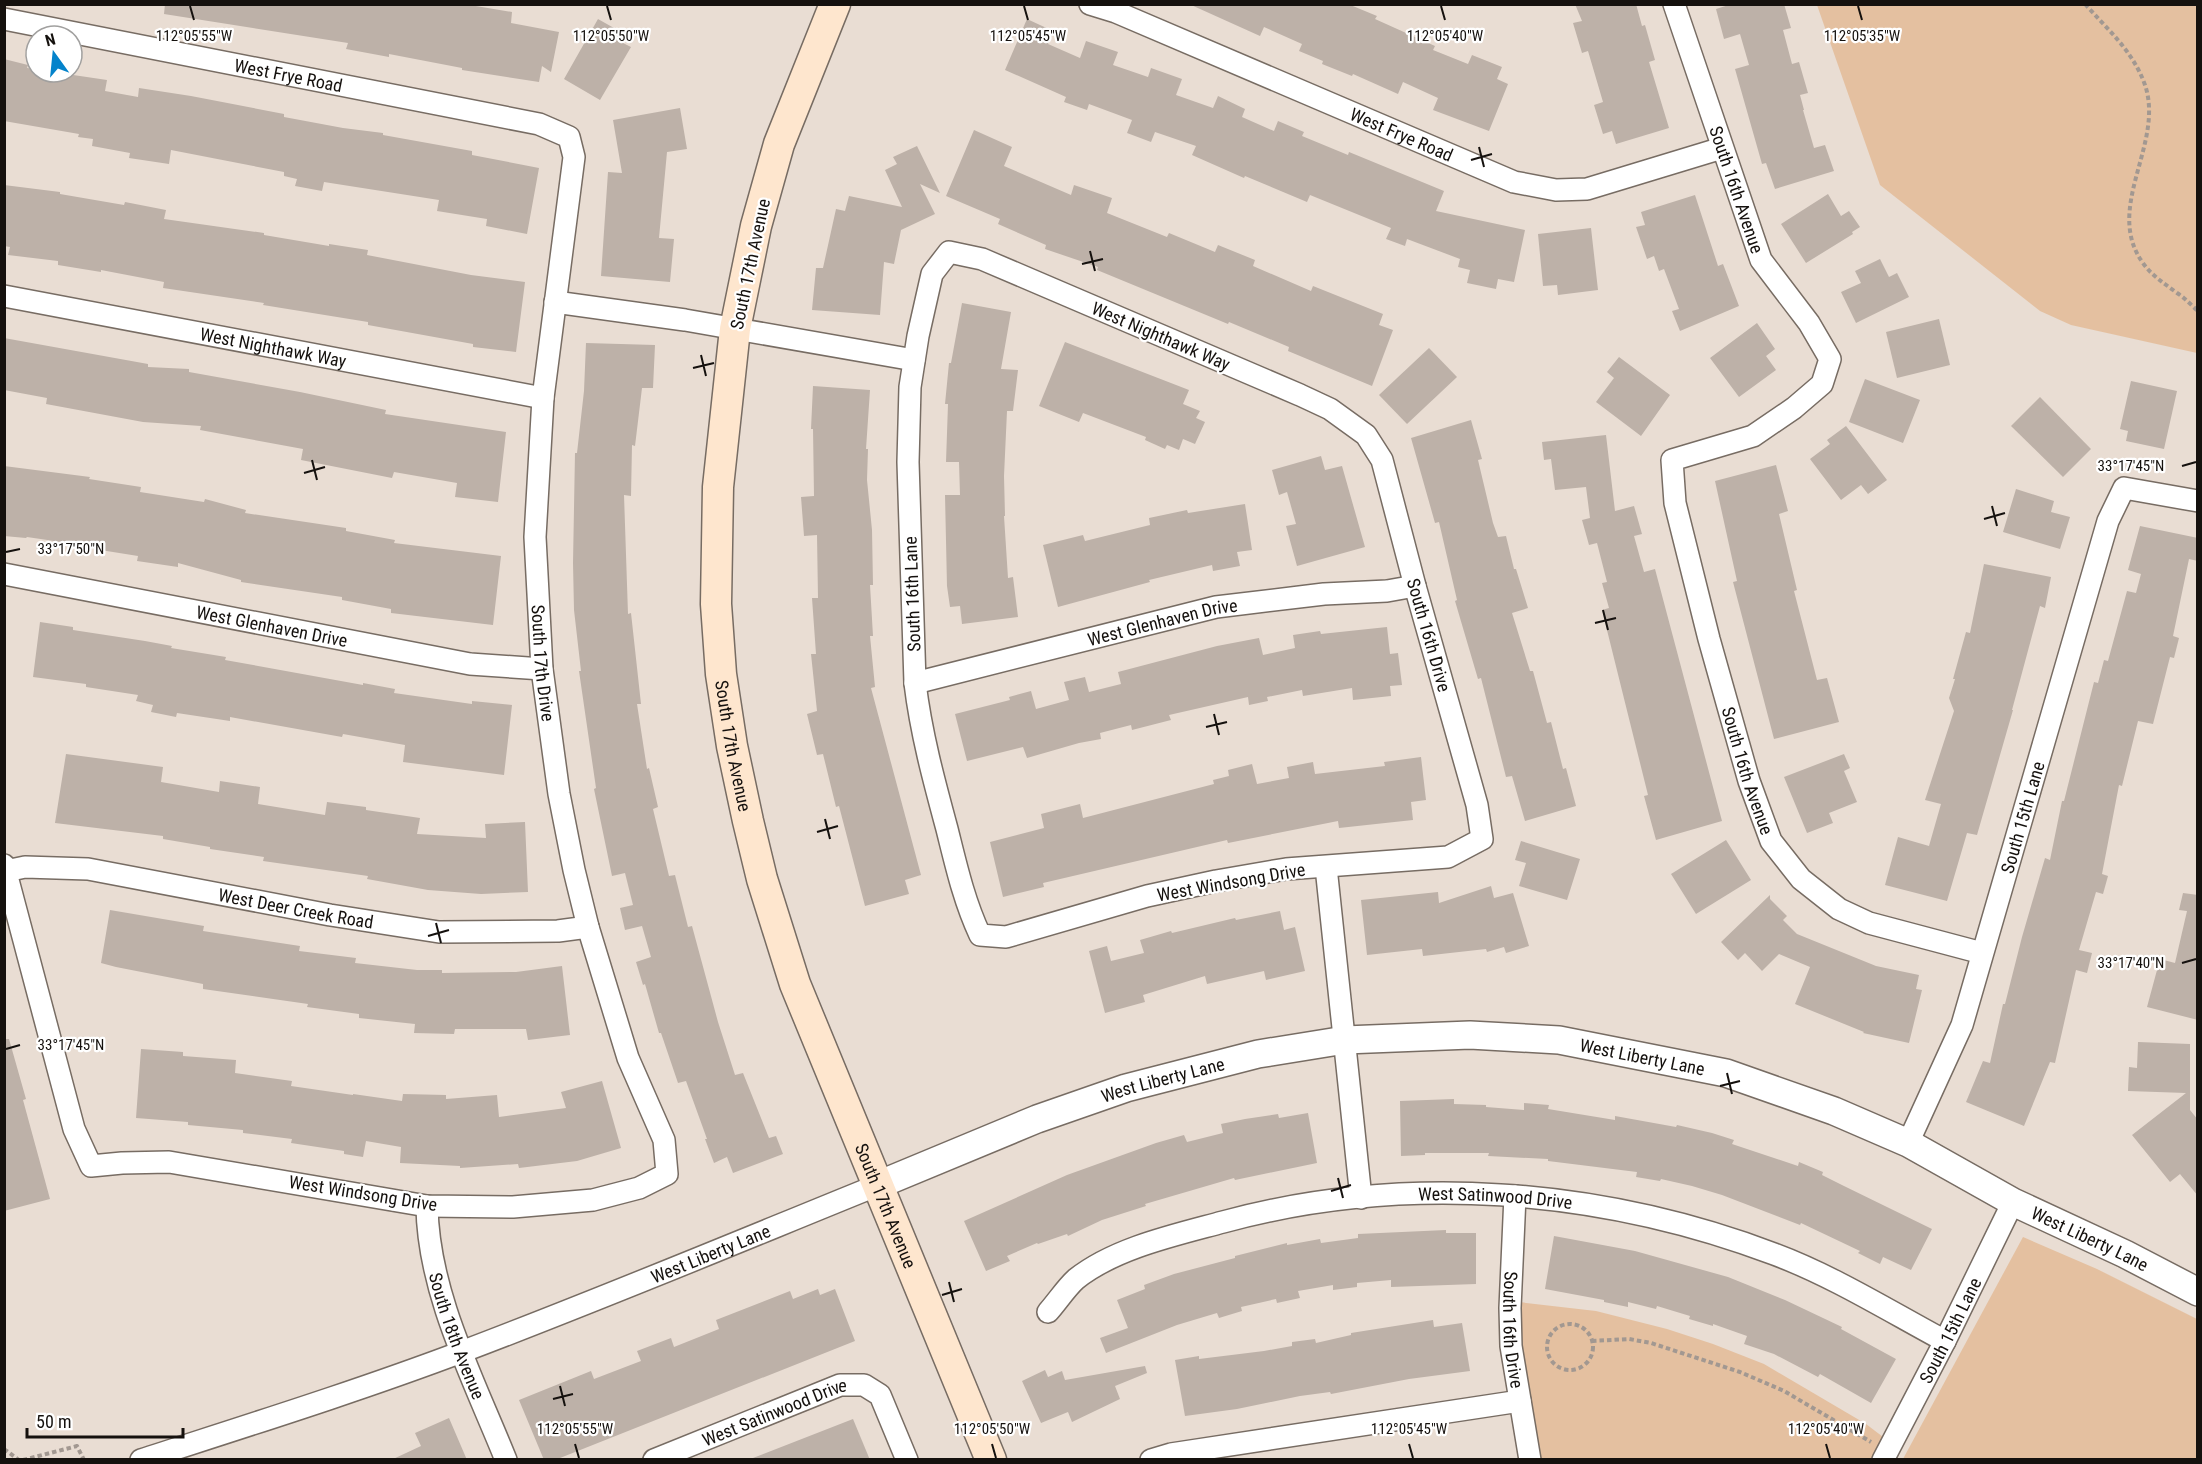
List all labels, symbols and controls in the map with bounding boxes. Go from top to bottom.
north arrow [24,24,84,84]
text: 112°05'55"W [156,27,233,45]
text: 112°05'50"W [573,27,650,45]
text: 112°05'45"W [990,27,1067,45]
text: 112°05'40"W [1407,27,1484,45]
text: 112°05'35"W [1824,27,1901,45]
text: N [43,30,57,50]
street label: West Frye Road [233,54,344,96]
street label: West Frye Road [1347,103,1456,165]
street label: South 16th Avenue [1706,123,1768,256]
street label: South 17th Avenue [726,197,774,331]
street label: West Nighthawk Way [1089,297,1234,375]
street label: West Nighthawk Way [198,323,349,371]
text: 33°17'45"N [2098,457,2164,475]
street label: South 16th Lane [899,536,925,652]
text: 33°17'50"N [38,540,104,558]
street label: South 16th Drive [1403,576,1455,694]
street label: West Glenhaven Drive [1085,594,1238,650]
street label: West Glenhaven Drive [195,601,349,651]
street label: South 17th Drive [528,604,560,723]
street label: South 17th Avenue [712,679,756,813]
street label: South 16th Avenue [1718,704,1778,837]
street label: South 15th Lane [1996,759,2048,876]
street label: West Windsong Drive [1155,859,1307,905]
street label: West Deer Creek Road [217,884,375,932]
text: 33°17'40"N [2098,954,2164,972]
street label: West Liberty Lane [1578,1034,1707,1079]
text: 33°17'45"N [38,1036,104,1054]
street label: West Liberty Lane [1098,1053,1226,1106]
street label: South 17th Avenue [851,1140,921,1271]
street label: West Windsong Drive [287,1171,439,1215]
street label: West Satinwood Drive [1418,1183,1574,1213]
street label: West Liberty Lane [2028,1202,2152,1275]
street label: West Liberty Lane [648,1220,773,1287]
street label: South 18th Avenue [425,1270,490,1402]
street label: South 16th Drive [1499,1271,1528,1390]
street label: South 15th Lane [1914,1274,1985,1387]
street label: West Satinwood Drive [699,1375,847,1450]
scale bar [27,1401,183,1439]
text: 50 m [36,1411,71,1432]
text: 112°05'55"W [537,1420,614,1438]
text: 112°05'50"W [954,1420,1031,1438]
text: 112°05'45"W [1371,1420,1448,1438]
text: 112°05'40"W [1788,1420,1865,1438]

